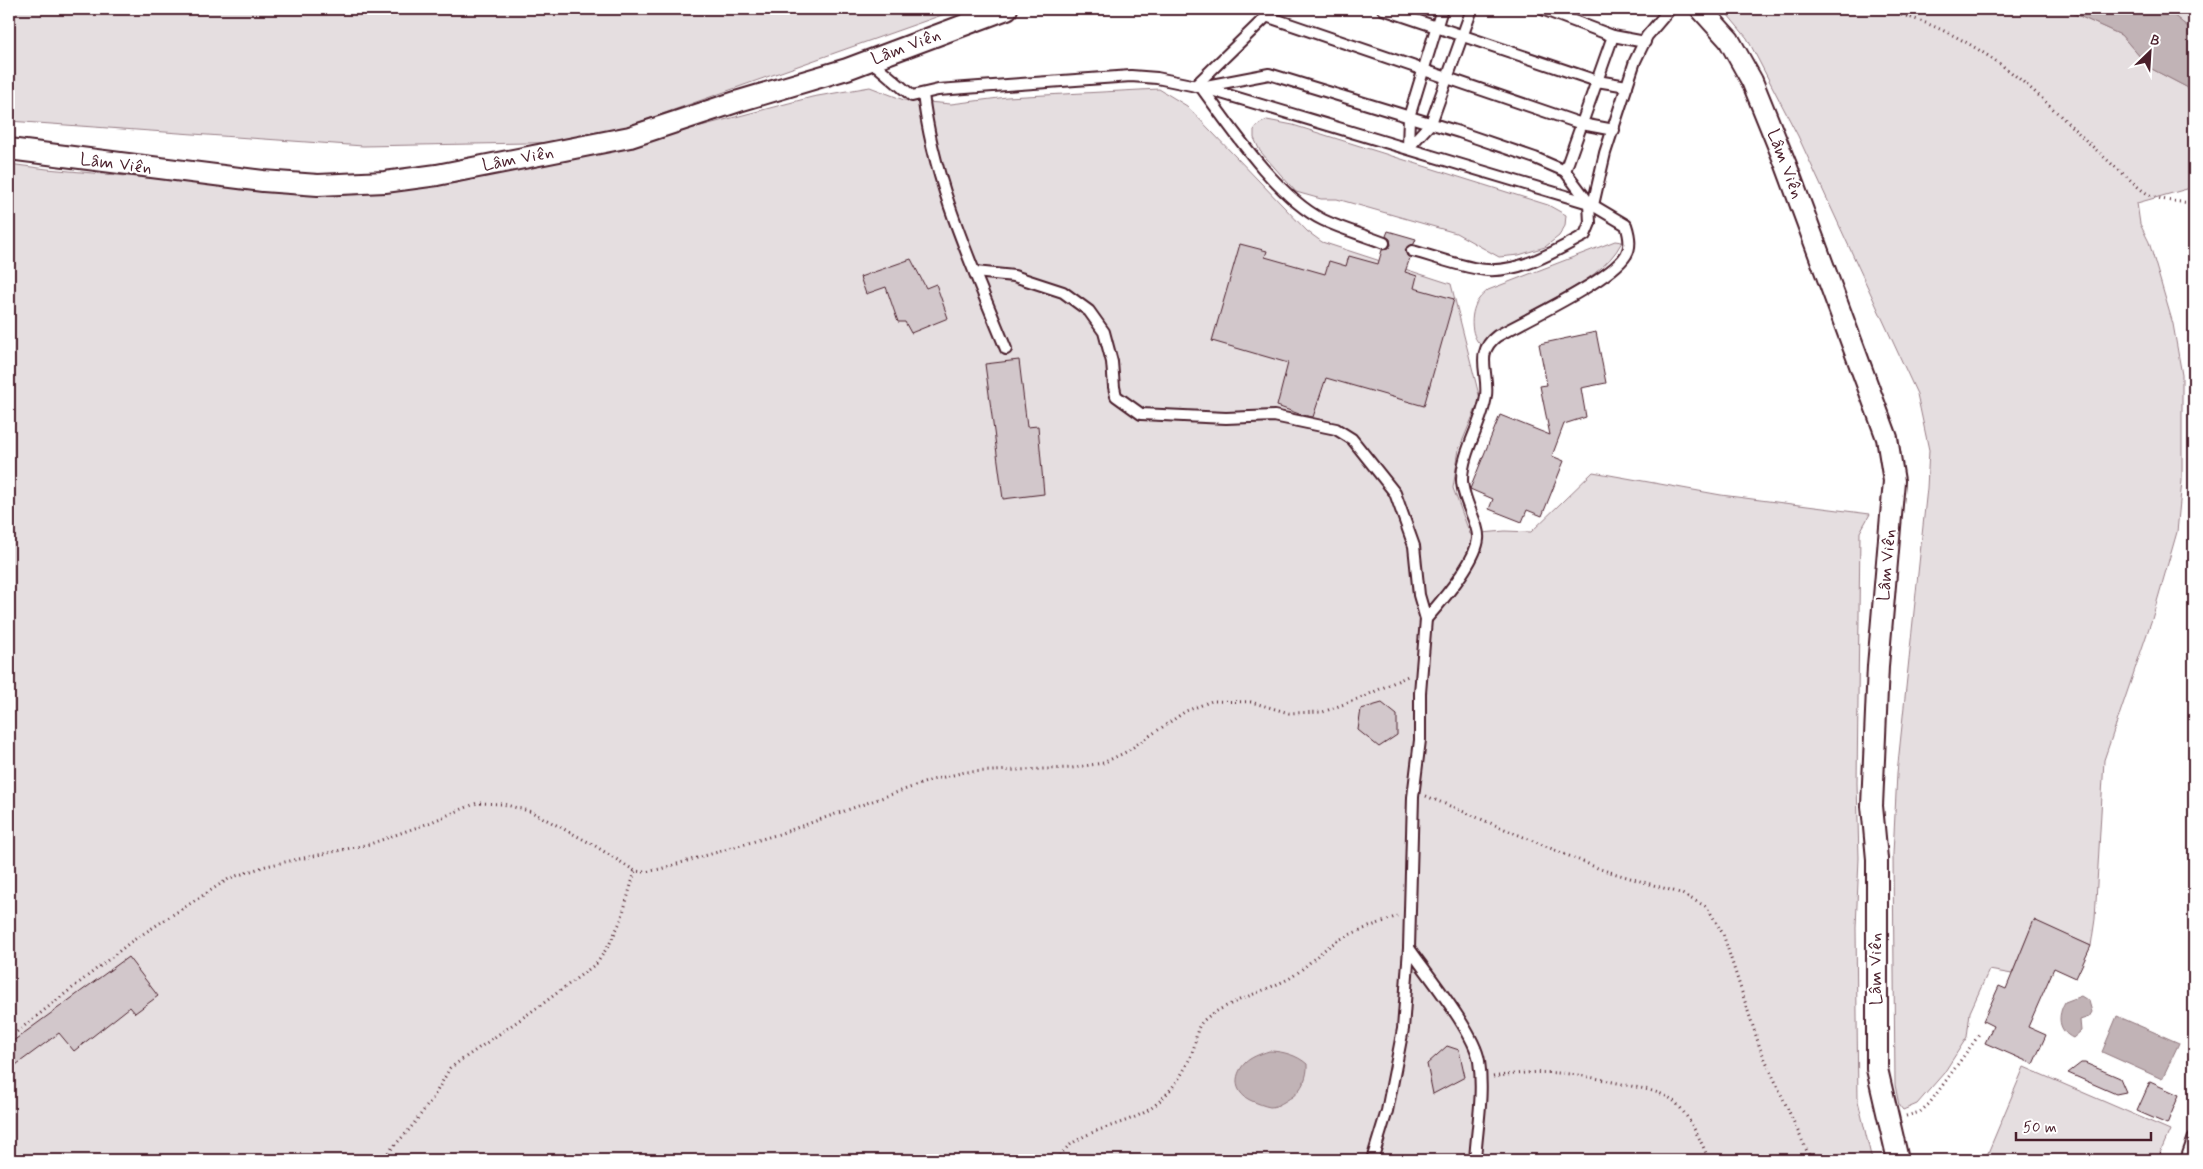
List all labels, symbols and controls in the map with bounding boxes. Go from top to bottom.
street label: Lâm Viên [868,23,944,71]
north arrow [2126,28,2176,78]
text: B [2147,31,2163,51]
street label: Lâm Viên [1761,126,1809,202]
street label: Lâm Viên [480,140,556,178]
street label: Lâm Viên [79,148,153,180]
street label: Lâm Viên [1872,528,1902,602]
street label: Lâm Viên [1864,933,1888,1005]
scale bar [2016,1109,2150,1141]
text: 50 m [2023,1118,2057,1138]

